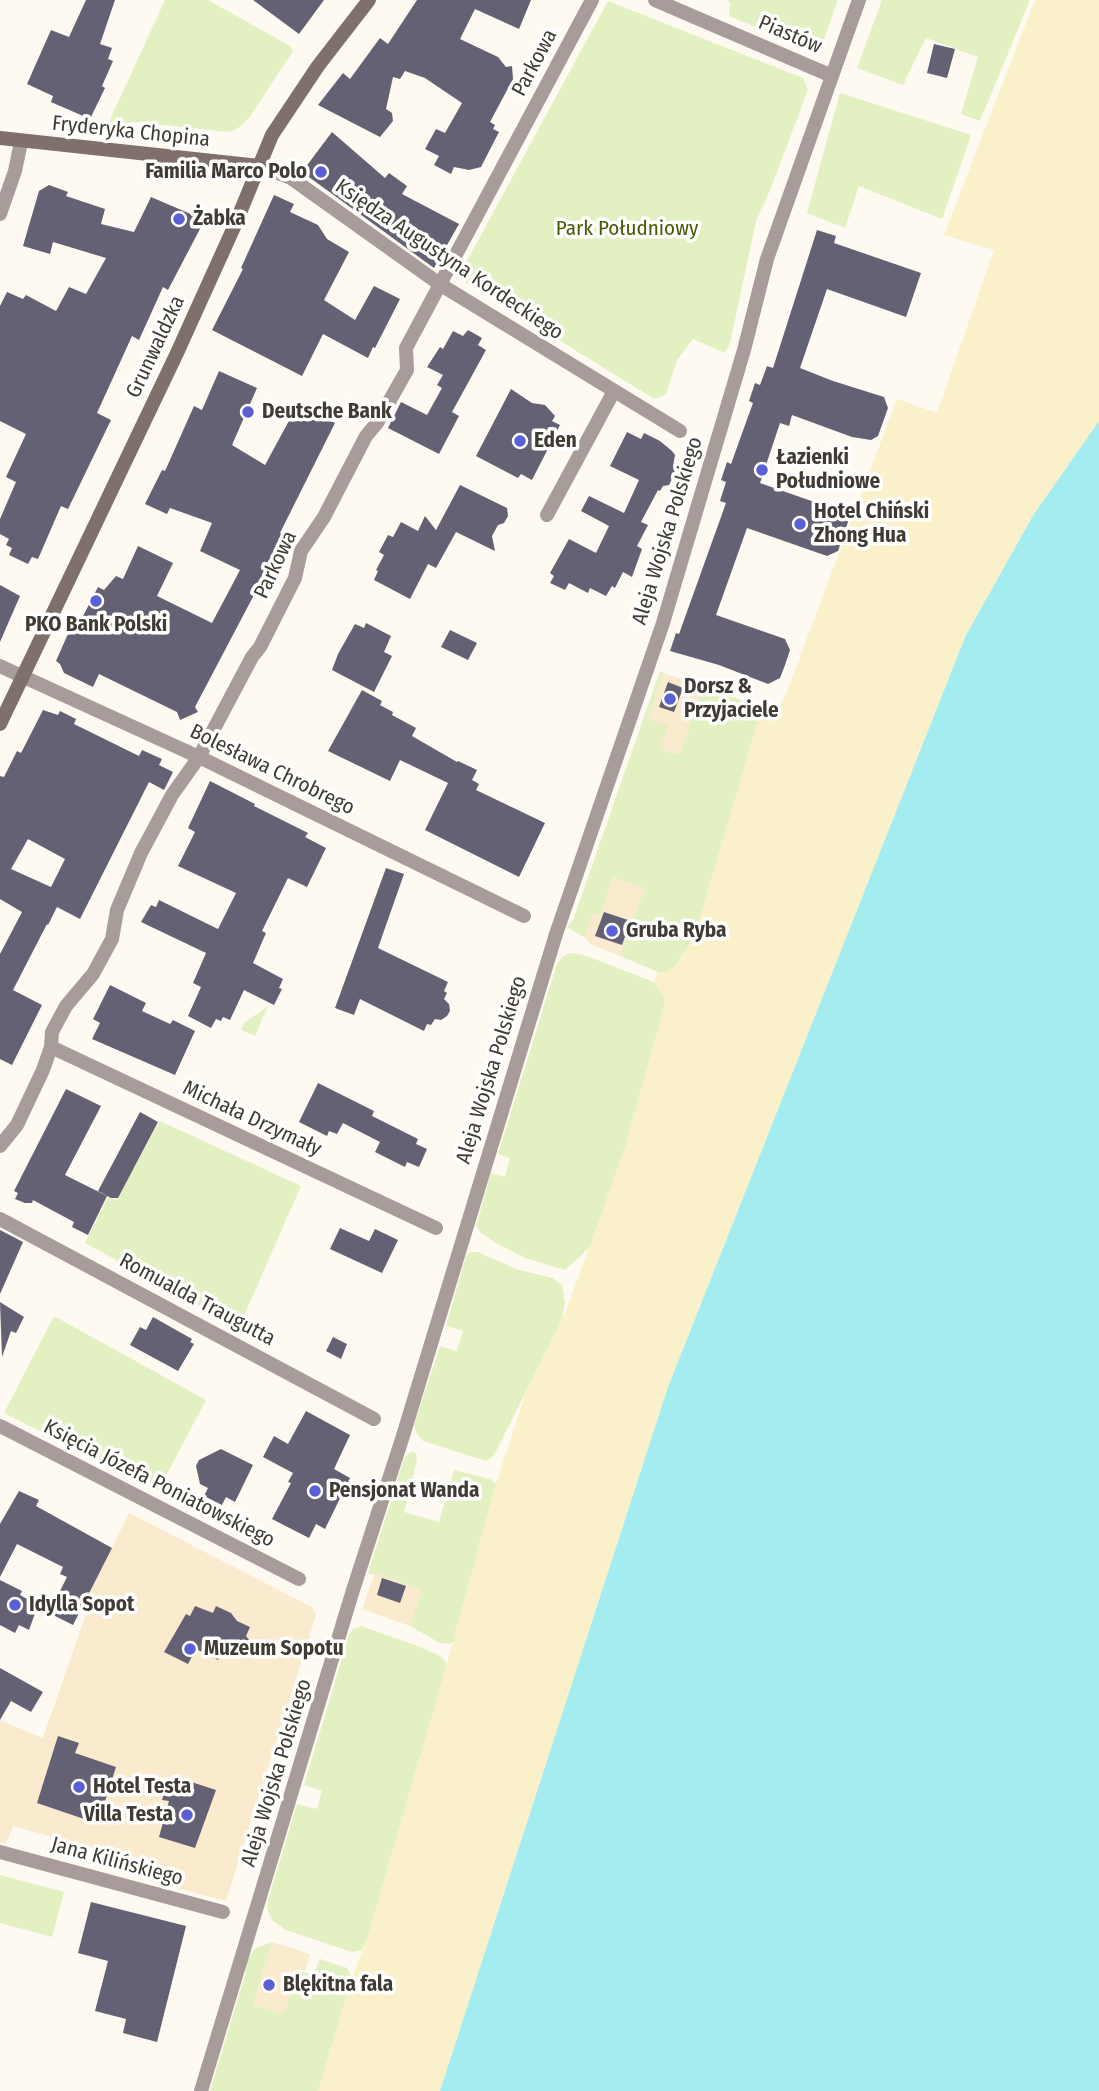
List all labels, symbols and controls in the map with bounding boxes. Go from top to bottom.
street label: Piastów [754,10,826,60]
street label: Parkowa [507,25,563,101]
street label: Fryderyka Chopina [51,111,211,153]
place label: Familia Marco Polo [145,159,307,185]
marker: Familia Marco Polo [313,164,329,180]
street label: Księdza Augustyna Kordeckiego [330,174,568,346]
place label: Żabka [193,206,246,232]
marker: Żabka [171,211,187,227]
park label: Park Południowy [556,216,698,242]
street label: Grunwaldzka [121,292,191,402]
place label: Deutsche Bank [262,399,392,425]
marker: Deutsche Bank [240,404,256,420]
place label: Eden [534,428,577,454]
marker: Eden [512,433,528,449]
street label: Aleja Wojska Polskiego [627,434,709,628]
place label: Łazienki Południowe [776,445,880,495]
marker: Łazienki Południowe [754,462,770,478]
place label: Hotel Chiński Zhong Hua [814,499,929,549]
marker: Hotel Chiński Zhong Hua [792,516,808,532]
street label: Parkowa [249,527,303,603]
marker: PKO Bank Polski [88,593,104,609]
place label: PKO Bank Polski [25,612,167,638]
place label: Dorsz & Przyjaciele [684,674,779,724]
marker: Dorsz & Przyjaciele [662,691,678,707]
street label: Bolesława Chrobrego [186,719,358,821]
place label: Gruba Ryba [626,918,726,944]
marker: Gruba Ryba [604,923,620,939]
street label: Aleja Wojska Polskiego [451,973,533,1167]
street label: Michała Drzymały [179,1076,325,1162]
street label: Romualda Traugutta [115,1248,279,1352]
street label: Księcia Józefa Poniatowskiego [39,1415,279,1553]
place label: Pensjonat Wanda [329,1478,479,1504]
marker: Pensjonat Wanda [307,1483,323,1499]
place label: Idylla Sopot [29,1592,134,1618]
marker: Idylla Sopot [7,1597,23,1613]
place label: Muzeum Sopotu [204,1636,344,1662]
marker: Muzeum Sopotu [182,1641,198,1657]
street label: Aleja Wojska Polskiego [236,1676,318,1870]
place label: Hotel Testa [93,1774,191,1800]
marker: Hotel Testa [71,1779,87,1795]
place label: Villa Testa [84,1802,173,1828]
marker: Villa Testa [179,1807,195,1823]
street label: Jana Kilińskiego [48,1832,186,1892]
place label: Blękitna fala [283,1972,393,1998]
marker: Blękitna fala [261,1977,277,1993]

